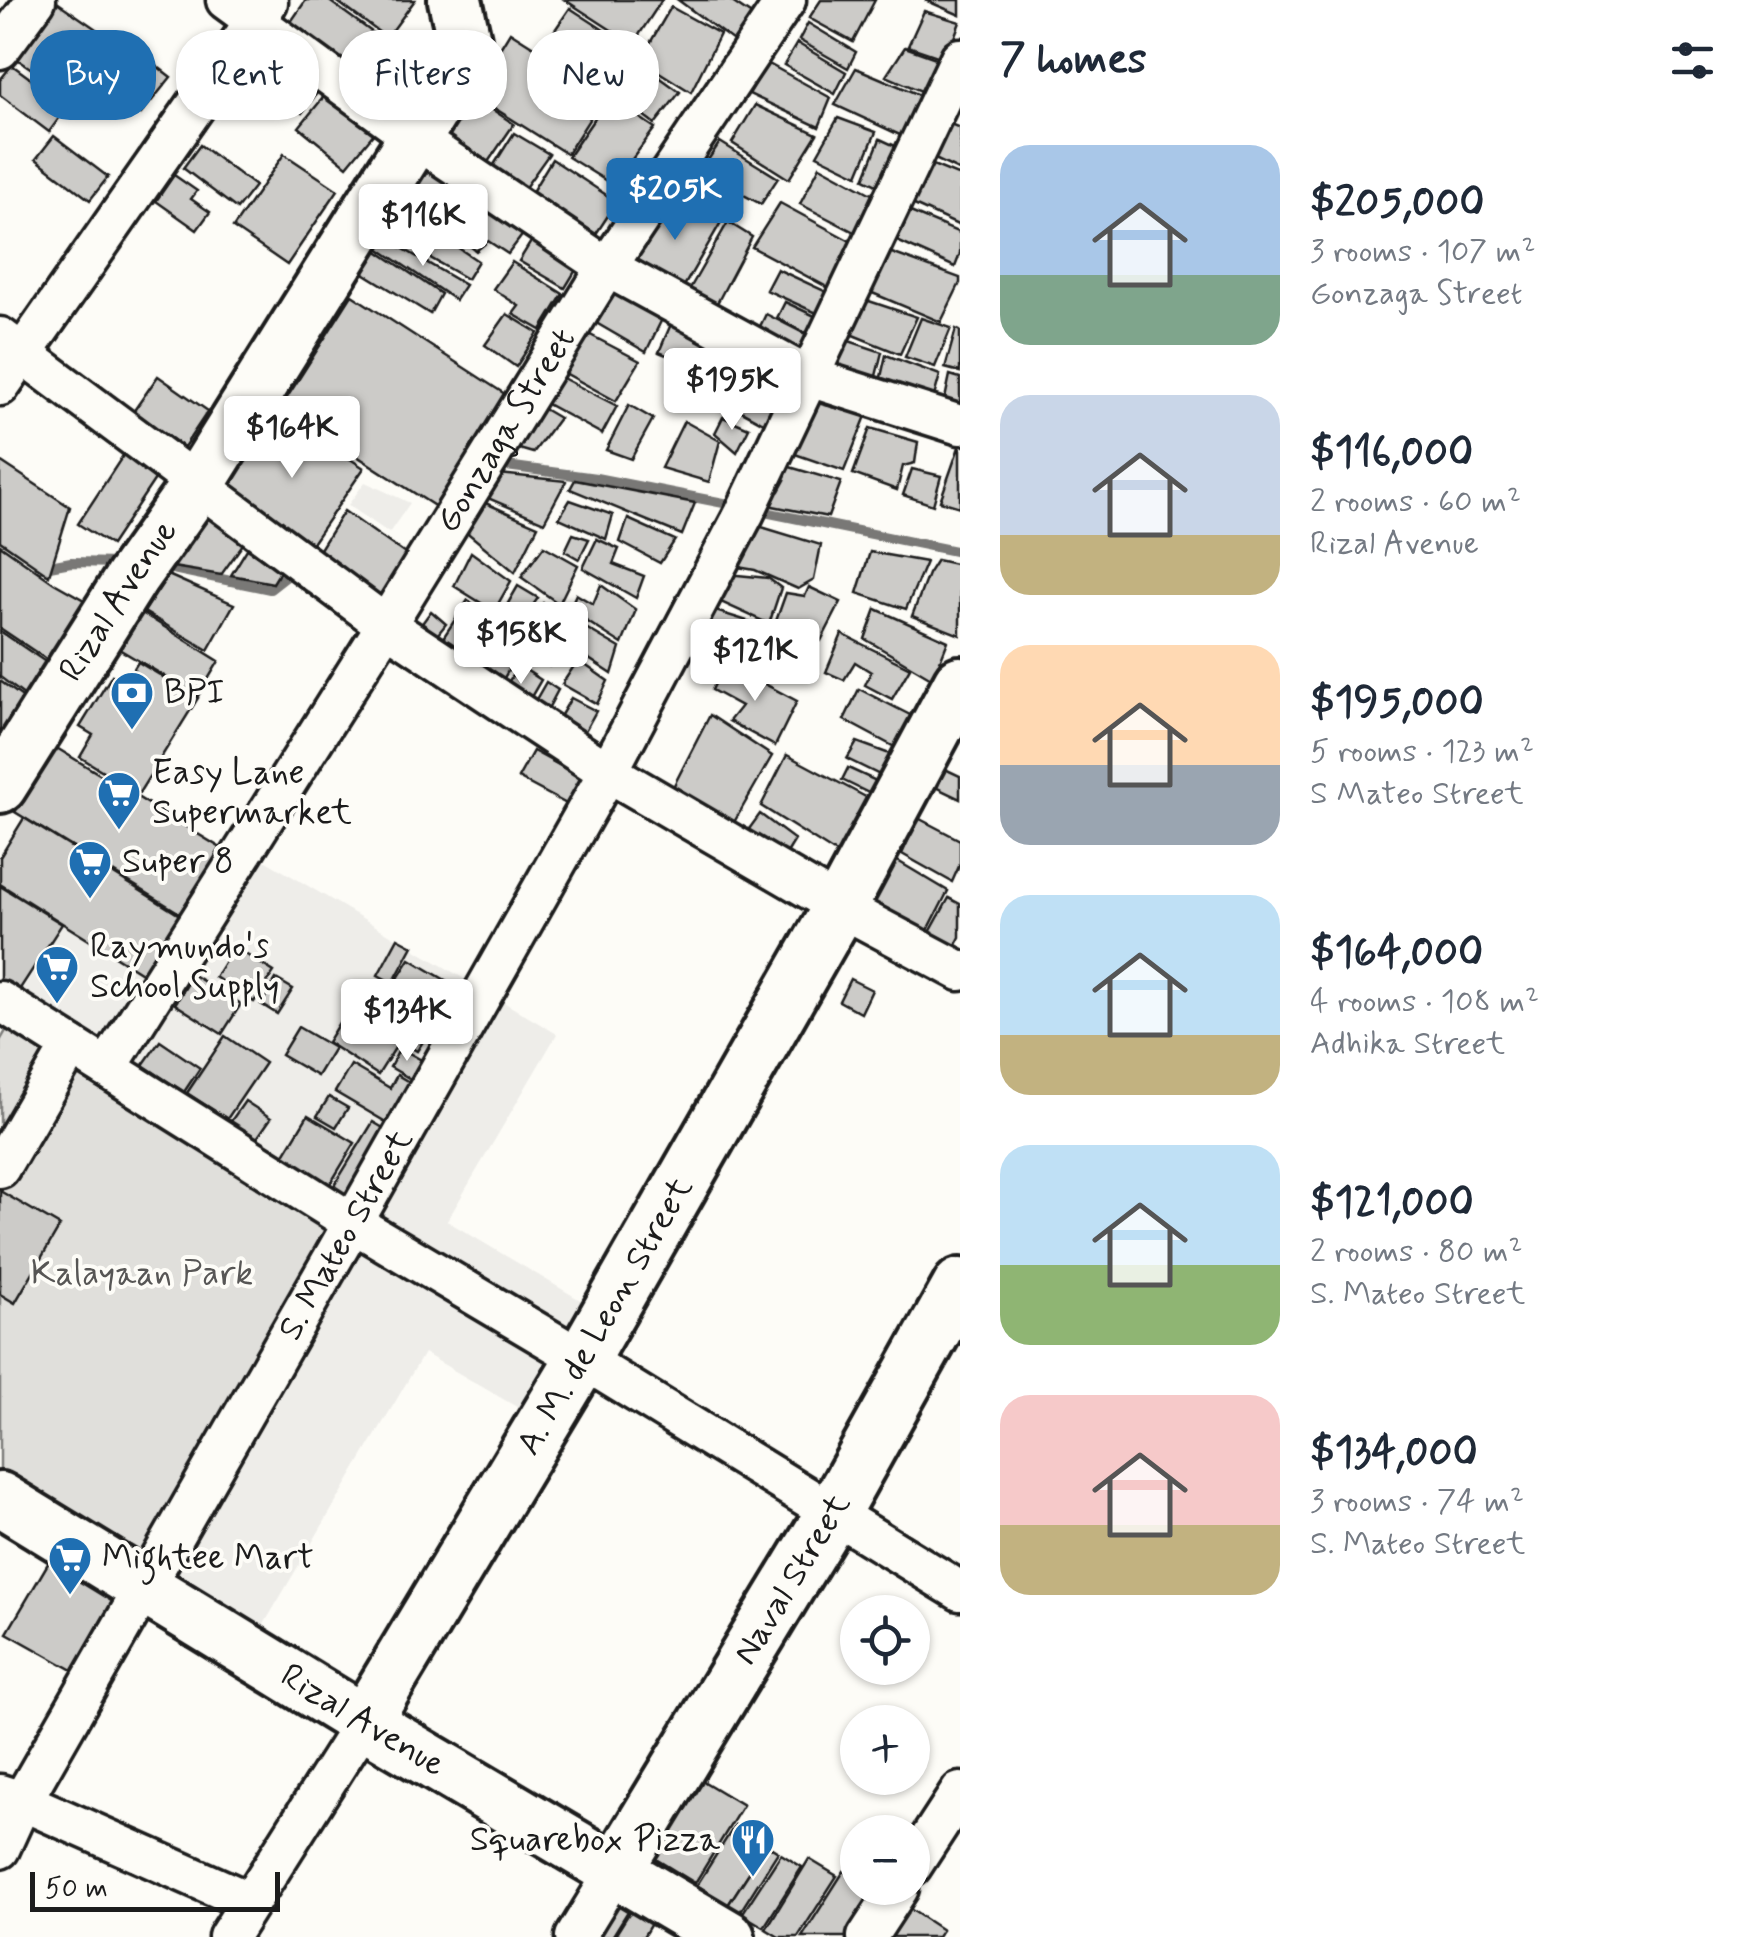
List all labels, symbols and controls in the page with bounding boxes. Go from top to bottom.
chip: Buy [30,30,156,120]
chip: Rent [176,30,319,120]
chip: Filters [339,30,507,120]
chip: New [527,30,659,120]
text: 7 homes [1000,33,1147,88]
icon: filters [1665,33,1720,88]
pin: $205K [605,158,745,243]
text: $205K [628,169,722,211]
text: $205,000 [1310,176,1485,231]
pin: $116K [353,184,493,269]
icon: home [1080,185,1200,305]
text: $116K [381,195,465,237]
text: 3 rooms · 107 m² [1310,231,1535,273]
text: Gonzaga Street [1310,273,1523,315]
street label: Gonzaga Street [425,320,587,542]
pin: $195K [662,348,802,433]
text: $195K [686,359,778,401]
pin: $164K [222,396,362,481]
text: $164K [246,407,338,449]
text: $116,000 [1310,426,1473,481]
icon: home [1080,435,1200,555]
text: 2 rooms · 60 m² [1310,481,1521,523]
street label: Rizal Avenue [49,511,188,690]
text: Rizal Avenue [1310,523,1479,565]
pin: $158K [451,602,591,687]
text: $158K [476,613,566,655]
pin: $121K [685,619,825,704]
text: $121K [712,630,798,672]
bank icon: BPI [109,670,155,731]
place label: BPI [164,670,225,716]
text: $195,000 [1310,676,1484,731]
icon: home [1080,685,1200,805]
text: 5 rooms · 123 m² [1310,731,1534,773]
place label: Easy Lane Supermarket [152,750,352,836]
supermarket icon: Easy Lane Supermarket [96,770,142,831]
text: S Mateo Street [1310,773,1524,815]
supermarket icon: Super 8 [67,839,113,900]
place label: Super 8 [122,839,234,885]
place label: Raymundo's School Supply [90,924,279,1010]
text: $164,000 [1310,926,1483,981]
icon: home [1080,935,1200,1055]
supermarket icon: Raymundo's School Supply [34,944,80,1005]
pin: $134K [337,979,477,1064]
text: 4 rooms · 108 m² [1310,981,1539,1023]
text: $134K [363,990,451,1032]
text: Adhika Street [1310,1023,1505,1065]
street label: S. Mateo Street [268,1121,424,1349]
street label: A. M. de Leon Street [506,1169,704,1464]
text: $121,000 [1310,1176,1474,1231]
icon: home [1080,1185,1200,1305]
text: 2 rooms · 80 m² [1310,1231,1523,1273]
park label: Kalayaan Park [31,1251,253,1297]
text: S. Mateo Street [1310,1273,1525,1315]
text: $134,000 [1310,1426,1478,1481]
icon: home [1080,1435,1200,1555]
text: 3 rooms · 74 m² [1310,1481,1524,1523]
street label: Naval Street [723,1485,862,1673]
text: S. Mateo Street [1310,1523,1525,1565]
supermarket icon: Mightee Mart [47,1535,93,1596]
place label: Mightee Mart [102,1535,314,1585]
map controls [840,1595,930,1905]
button: locate [840,1595,930,1685]
street label: Rizal Avenue [272,1653,454,1788]
button: + [840,1705,930,1795]
button: − [840,1815,930,1905]
place label: Squarebox Pizza [470,1817,721,1863]
restaurant icon: Squarebox Pizza [730,1817,776,1878]
scale bar [30,1867,280,1912]
text: 50 m [45,1871,108,1908]

